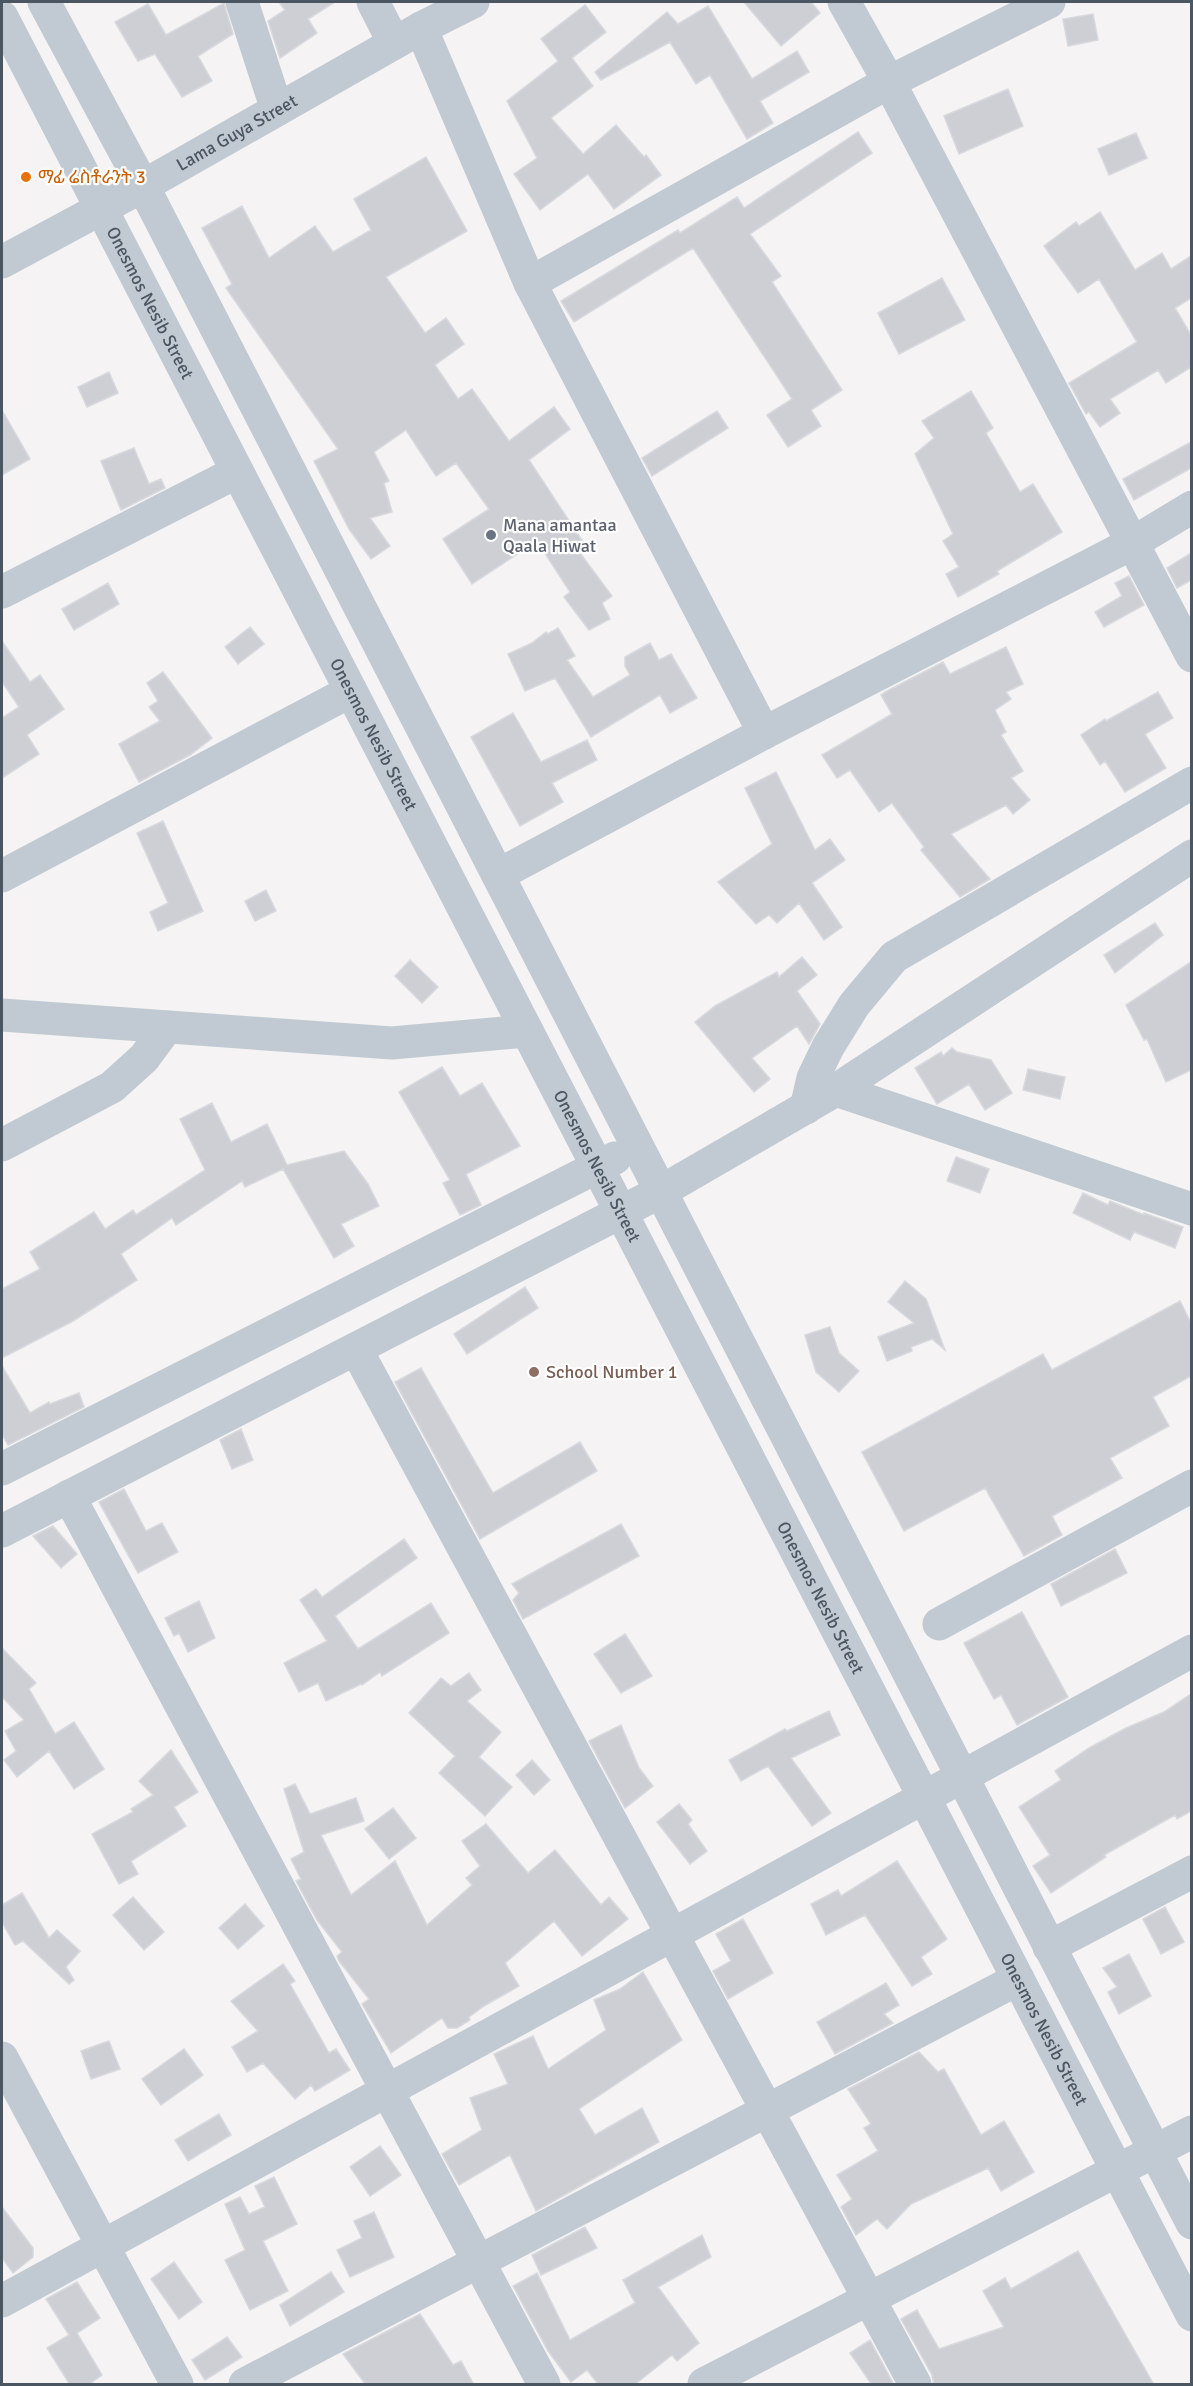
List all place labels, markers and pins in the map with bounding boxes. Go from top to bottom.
place label: ማፊ ሬስቶራንት 3 [38,166,146,188]
marker: ማፊ ሬስቶራንት 3 [19,170,33,184]
place label: Mana amantaa Qaala Hiwat [503,514,617,557]
marker: Mana amantaa Qaala Hiwat [484,528,498,542]
place label: School Number 1 [546,1361,677,1383]
marker: School Number 1 [527,1365,541,1379]

